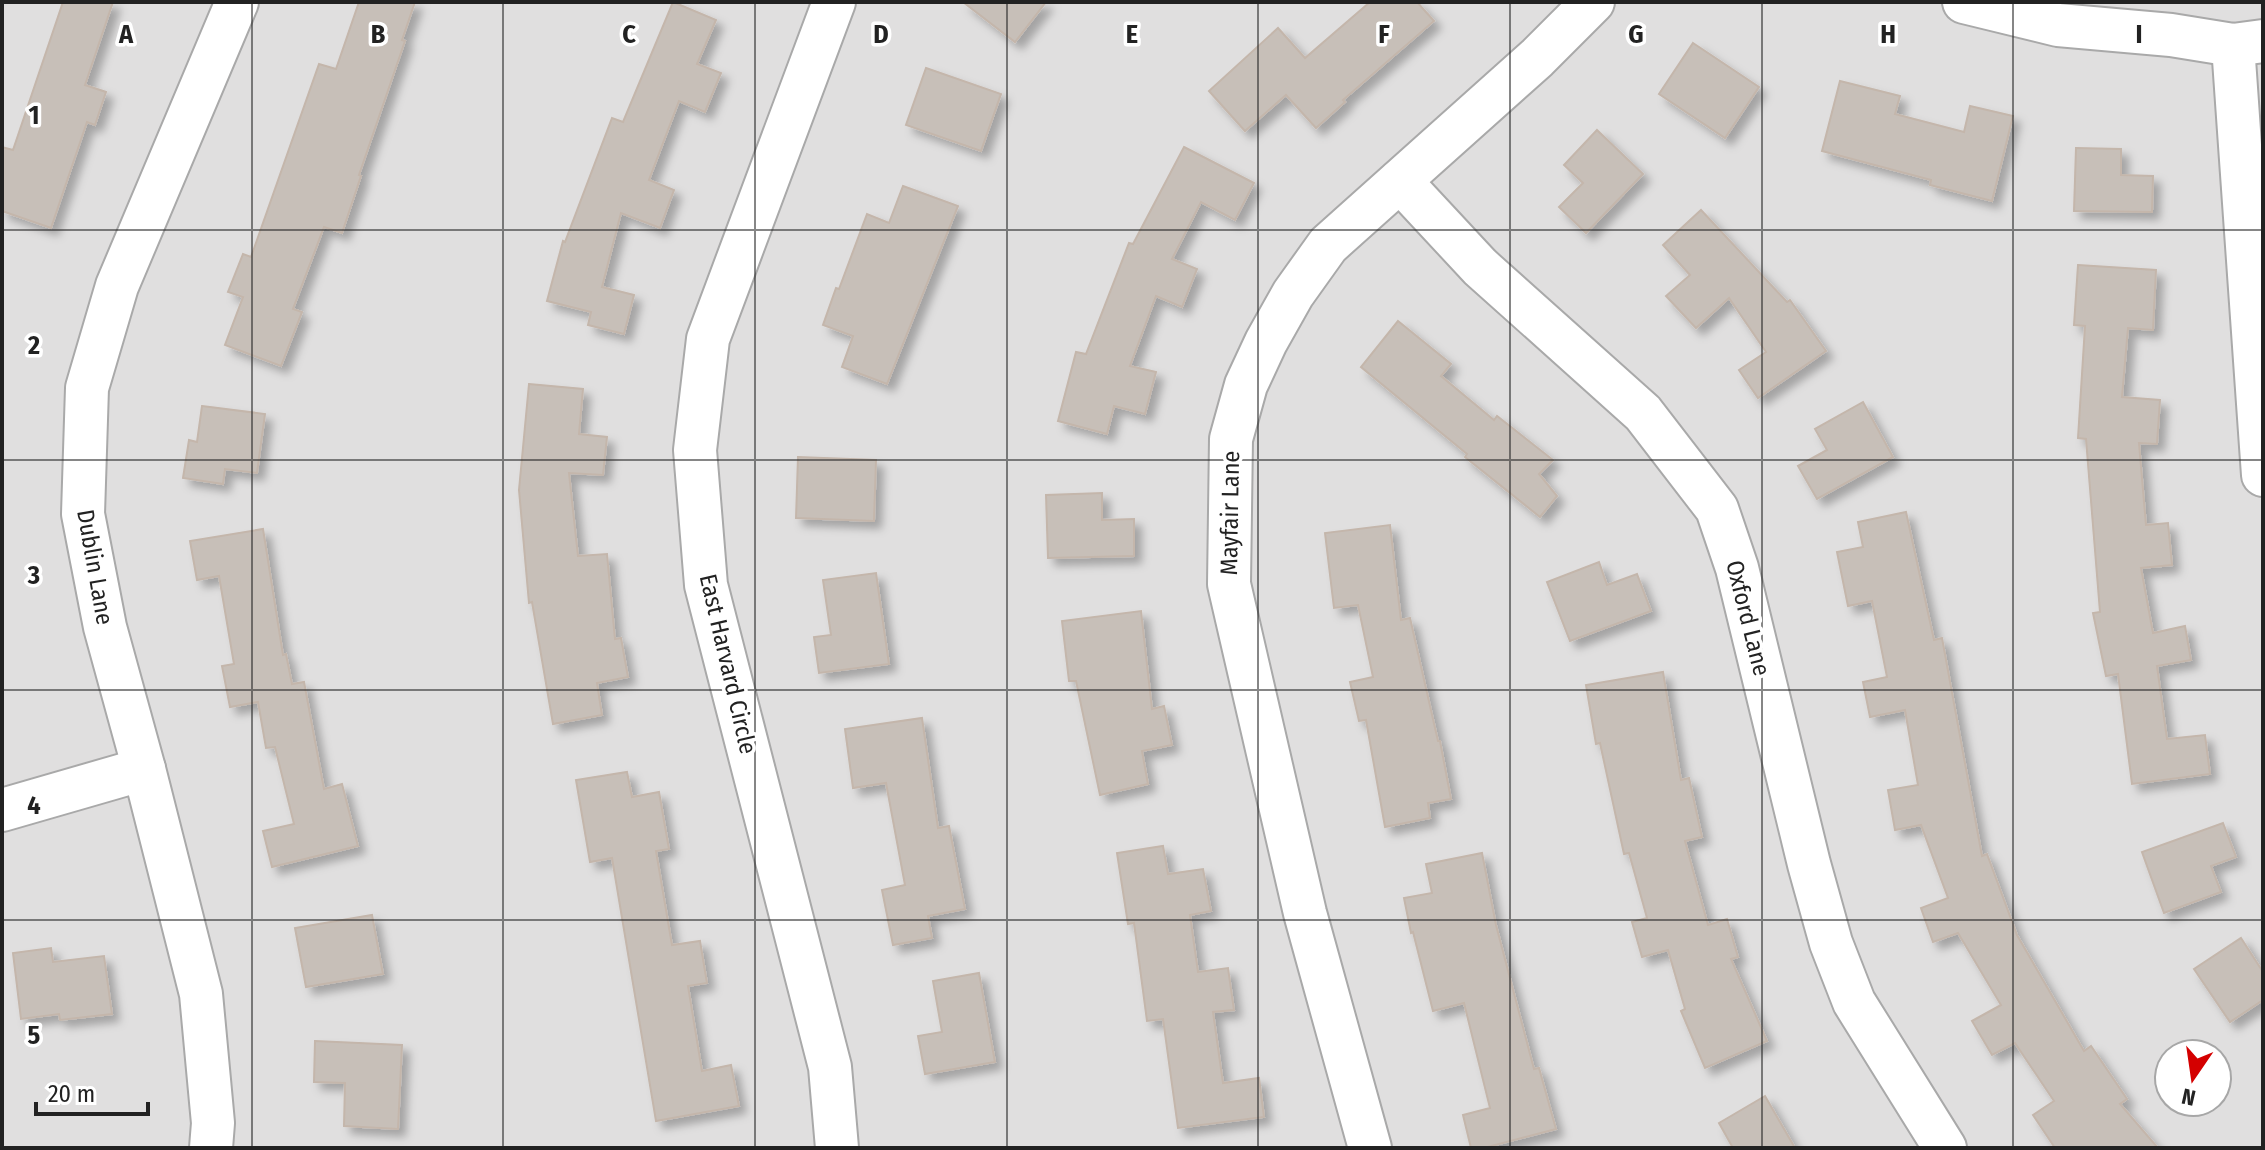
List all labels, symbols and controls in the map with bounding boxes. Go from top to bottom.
text: A [118,19,134,50]
text: B [371,19,386,50]
text: C [622,19,636,50]
text: D [873,19,889,50]
text: E [1126,19,1138,50]
text: F [1378,19,1390,50]
text: G [1628,19,1644,50]
text: H [1880,19,1896,50]
text: I [2136,19,2143,50]
text: 1 [29,100,40,131]
text: 2 [27,330,40,361]
street label: Mayfair Lane [1215,450,1245,576]
street label: Dublin Lane [71,507,119,627]
street label: Oxford Lane [1720,557,1776,679]
text: 3 [27,560,40,591]
street label: East Harvard Circle [694,571,762,757]
text: 4 [27,790,41,821]
text: 5 [28,1020,41,1051]
north arrow [2153,1038,2233,1118]
scale bar [36,1066,148,1116]
text: 20 m [48,1080,95,1108]
text: N [2179,1082,2198,1112]

